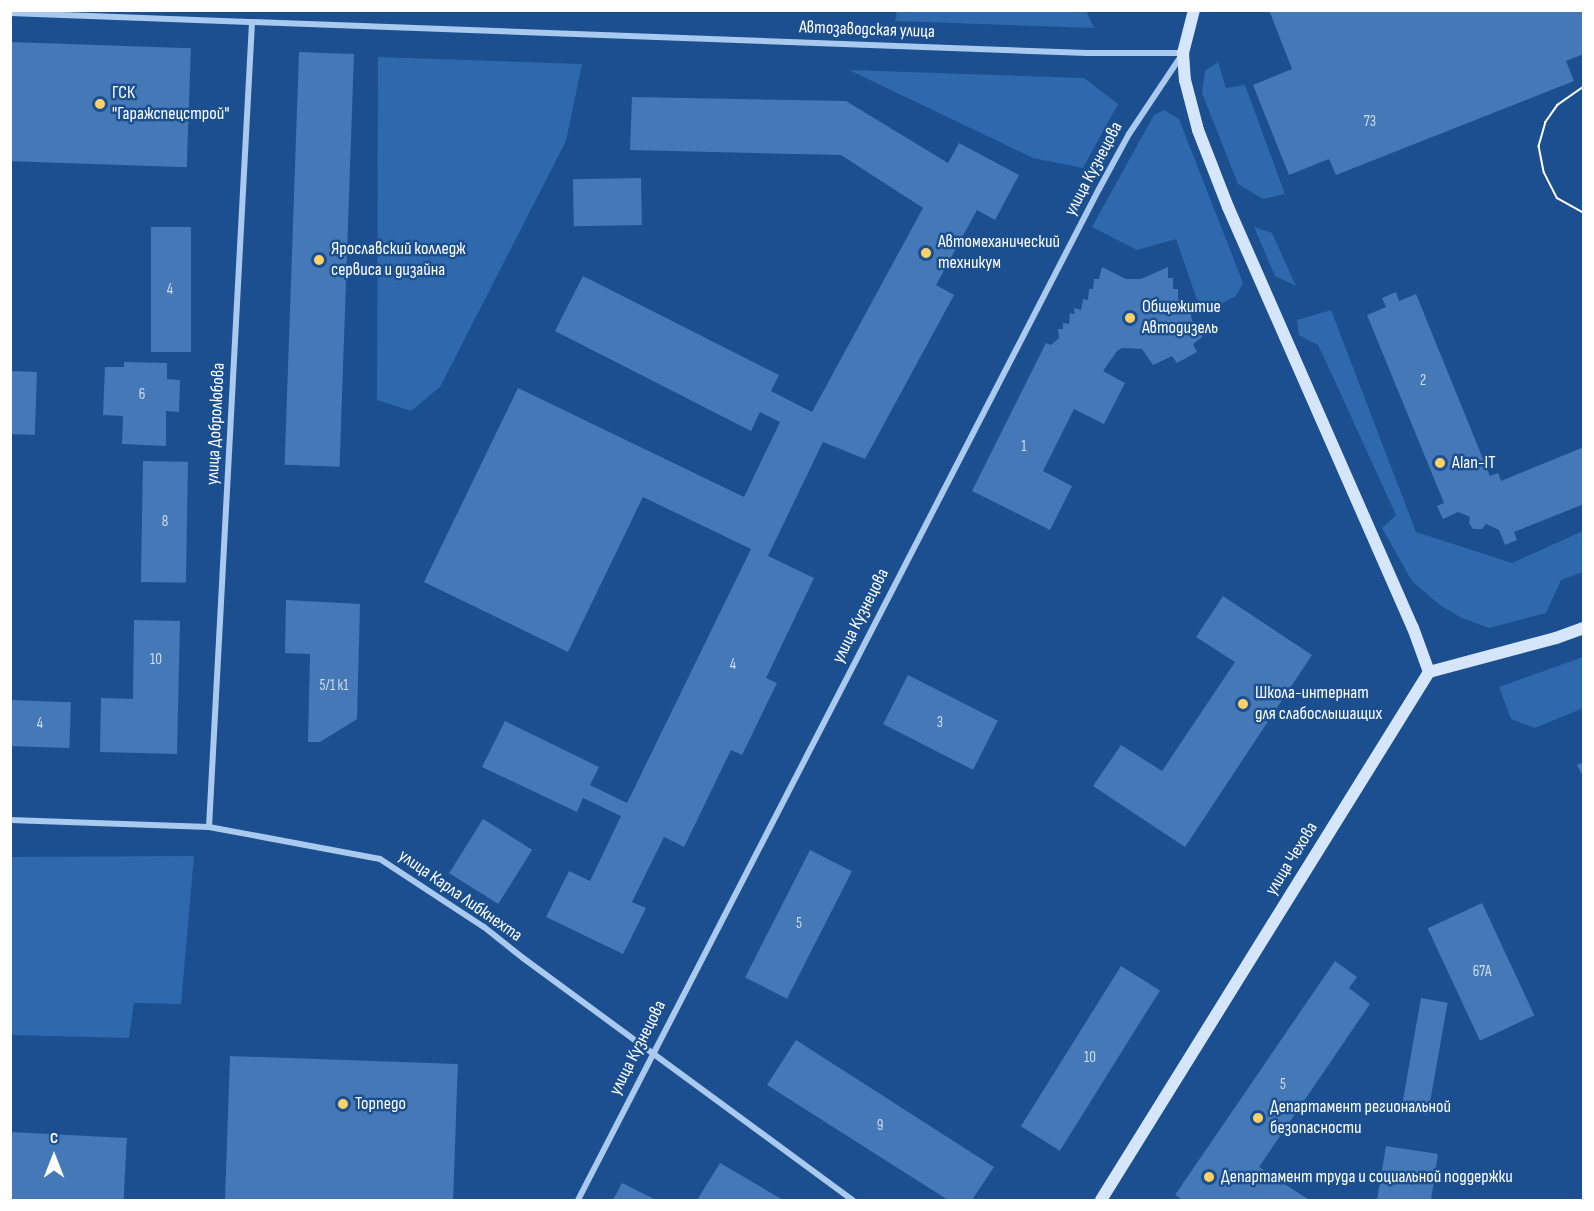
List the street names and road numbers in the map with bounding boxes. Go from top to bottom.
street label: Автозаводская улица [799,17,935,43]
street label: улица Кузнецова [1060,118,1128,220]
street label: улица Добролюбова [202,362,230,486]
street label: улица Кузнецова [828,565,894,667]
street label: улица Чехова [1261,818,1323,900]
street label: улица Карла Либкнехта [394,845,526,947]
street label: улица Кузнецова [605,997,671,1099]

